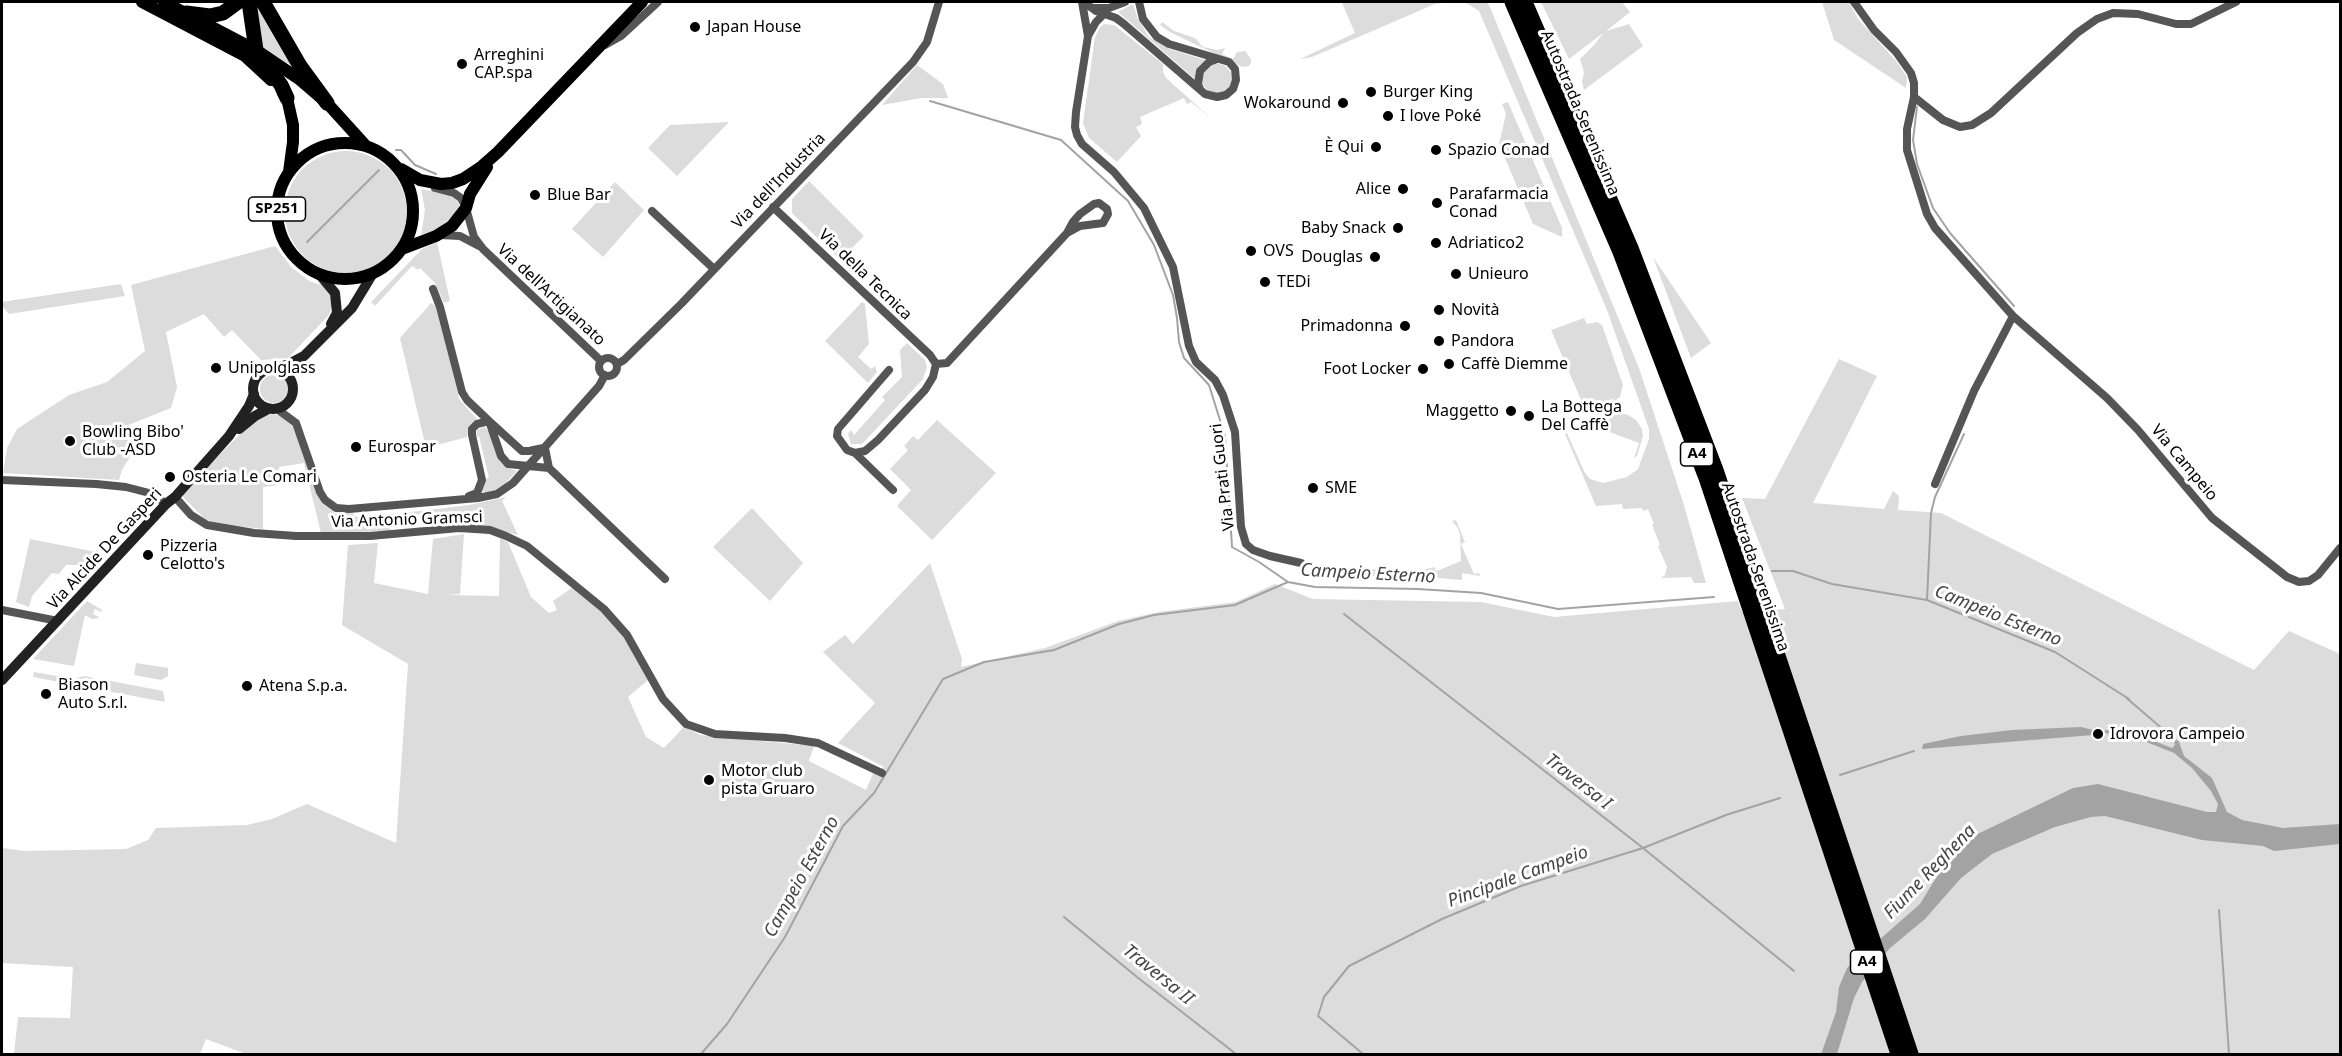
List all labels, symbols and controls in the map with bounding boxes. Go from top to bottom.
place label: Japan House [707,17,801,37]
marker: Japan House [688,20,702,34]
street label: Autostrada Serenissima [1536,27,1624,199]
place label: Arreghini CAP.spa [474,45,544,83]
marker: Arreghini CAP.spa [455,57,469,71]
place label: Burger King [1383,82,1473,102]
marker: Burger King [1364,85,1378,99]
place label: Wokaround [1244,93,1331,113]
marker: Wokaround [1336,96,1350,110]
place label: I love Poké [1400,106,1481,126]
marker: I love Poké [1381,109,1395,123]
street label: Via dell'Industria [728,129,830,233]
place label: È Qui [1324,137,1364,157]
marker: È Qui [1369,140,1383,154]
place label: Spazio Conad [1448,140,1550,160]
marker: Spazio Conad [1429,143,1443,157]
place label: Alice [1356,179,1391,199]
marker: Alice [1396,182,1410,196]
place label: Parafarmacia Conad [1449,184,1549,222]
place label: Blue Bar [547,185,611,205]
marker: Blue Bar [528,188,542,202]
marker: Parafarmacia Conad [1430,196,1444,210]
road number: SP251 [248,197,306,221]
place label: Baby Snack [1301,218,1386,238]
marker: Baby Snack [1391,221,1405,235]
street label: Via della Tecnica [814,226,916,324]
place label: Adriatico2 [1448,233,1524,253]
marker: Adriatico2 [1429,236,1443,250]
street label: Via dell'Artigianato [493,240,609,350]
place label: OVS [1263,241,1294,261]
marker: OVS [1244,244,1258,258]
place label: Douglas [1301,247,1363,267]
marker: Douglas [1368,250,1382,264]
place label: Unieuro [1468,264,1529,284]
marker: Unieuro [1449,267,1463,281]
place label: TEDi [1277,272,1311,292]
marker: TEDi [1258,275,1272,289]
place label: Novità [1451,300,1500,320]
marker: Novità [1432,303,1446,317]
place label: Primadonna [1300,316,1393,336]
marker: Primadonna [1398,319,1412,333]
place label: Pandora [1451,331,1514,351]
marker: Pandora [1432,334,1446,348]
place label: Caffè Diemme [1461,354,1568,374]
marker: Caffè Diemme [1442,357,1456,371]
place label: Unipolglass [228,358,316,378]
place label: Foot Locker [1323,359,1411,379]
marker: Unipolglass [209,361,223,375]
marker: Foot Locker [1416,362,1430,376]
place label: La Bottega Del Caffè [1541,397,1622,435]
place label: Maggetto [1426,401,1499,421]
marker: Maggetto [1504,404,1518,418]
marker: La Bottega Del Caffè [1522,409,1536,423]
street label: Via Campeio [2147,421,2221,505]
place label: Bowling Bibo' Club -ASD [82,422,184,460]
street label: Via Prati Guori [1207,422,1239,532]
marker: Bowling Bibo' Club -ASD [63,434,77,448]
place label: Eurospar [368,437,436,457]
marker: Eurospar [349,440,363,454]
road number: A4 [1680,442,1714,466]
place label: Osteria Le Comari [182,467,317,487]
marker: Osteria Le Comari [163,470,177,484]
place label: SME [1325,478,1357,498]
street label: Autostrada Serenissima [1717,480,1793,654]
marker: SME [1306,481,1320,495]
street label: Via Alcide De Gasperi [44,484,166,614]
street label: Via Antonio Gramsci [331,508,483,532]
place label: Pizzeria Celotto's [160,536,225,574]
marker: Pizzeria Celotto's [141,548,155,562]
water label: Campeio Esterno [1300,560,1436,588]
water label: Campeio Esterno [1931,581,2065,651]
place label: Biason Auto S.r.l. [58,675,128,713]
place label: Atena S.p.a. [259,676,348,696]
marker: Atena S.p.a. [240,679,254,693]
marker: Biason Auto S.r.l. [39,687,53,701]
place label: Idrovora Campeio [2110,724,2245,744]
marker: Idrovora Campeio [2091,727,2105,741]
water label: Traversa I [1541,749,1615,815]
place label: Motor club pista Gruaro [721,761,815,799]
marker: Motor club pista Gruaro [702,773,716,787]
water label: Campeio Esterno [760,813,844,941]
water label: Fiume Reghena [1880,820,1980,924]
water label: Pincipale Campeio [1445,842,1591,912]
water label: Traversa II [1119,940,1197,1010]
road number: A4 [1850,950,1884,974]

